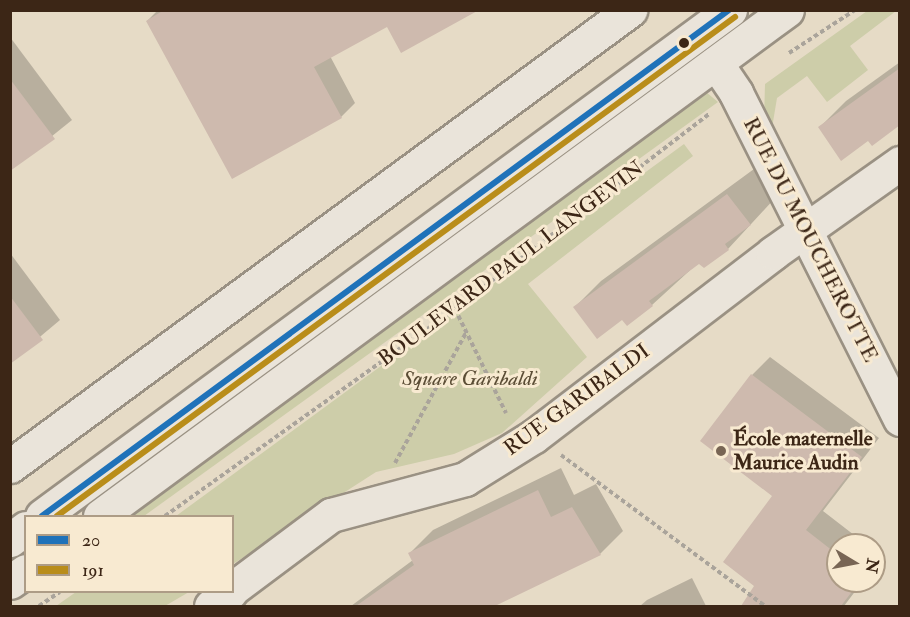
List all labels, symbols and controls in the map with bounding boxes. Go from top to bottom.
unlabelled marker [678,37,690,49]
street label: RUE DU MOUCHEROTTE [737,113,883,367]
street label: BOULEVARD PAUL LANGEVIN [373,156,649,372]
street label: RUE GARIBALDI [499,339,655,461]
park label: Square Garibaldi [402,366,538,392]
place label: École maternelle Maurice Audin [733,426,872,476]
marker: École maternelle Maurice Audin [714,444,728,458]
legend [24,515,234,593]
text: 20 [82,529,100,552]
north arrow [826,533,886,593]
text: N [861,557,883,575]
text: 191 [82,559,104,582]

